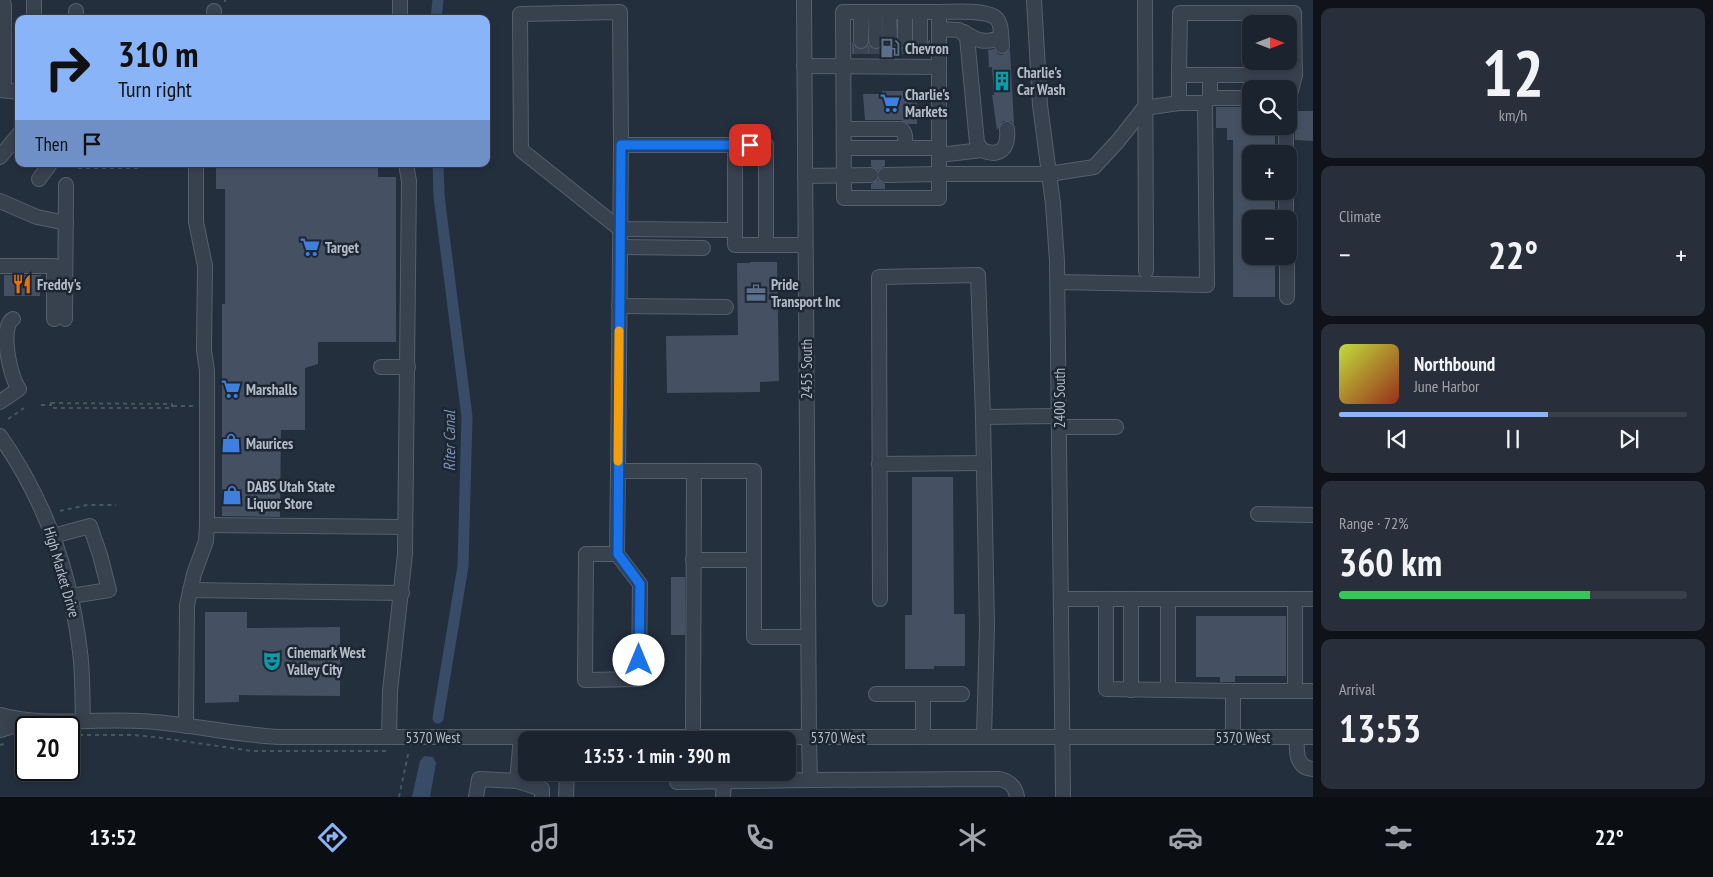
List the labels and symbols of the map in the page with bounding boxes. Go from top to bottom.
north arrow [1242,15,1298,70]
fuel station icon: Chevron [879,37,901,59]
place label: Chevron [905,39,949,58]
place label: Charlie's Car Wash [1017,63,1066,99]
building icon: Charlie's Car Wash [991,70,1013,92]
place label: Charlie's Markets [905,85,950,121]
supermarket icon: Charlie's Markets [879,92,901,114]
pin [729,124,771,166]
supermarket icon: Target [299,236,321,258]
place label: Target [325,238,359,257]
restaurant icon: Freddy's [11,273,33,295]
place label: Freddy's [37,275,81,294]
place label: Pride Transport Inc [771,275,841,311]
office icon: Pride Transport Inc [745,282,767,304]
street label: 2455 South [797,339,816,399]
street label: 2400 South [1050,368,1069,428]
supermarket icon: Marshalls [220,378,242,400]
place label: Marshalls [246,380,297,399]
water label: Riter Canal [439,409,459,471]
shop icon: Maurices [220,432,242,454]
place label: Maurices [246,434,293,453]
place label: DABS Utah State Liquor Store [247,477,335,513]
shop icon: DABS Utah State Liquor Store [221,484,243,506]
street label: High Market Drive [40,524,84,620]
position arrow [612,633,664,685]
place label: Cinemark West Valley City [286,643,366,679]
theatre icon: Cinemark West Valley City [261,650,283,672]
speed limit sign: 20 [15,716,80,781]
street label: 5370 West [406,728,460,747]
street label: 5370 West [811,728,865,747]
street label: 5370 West [1216,728,1270,747]

